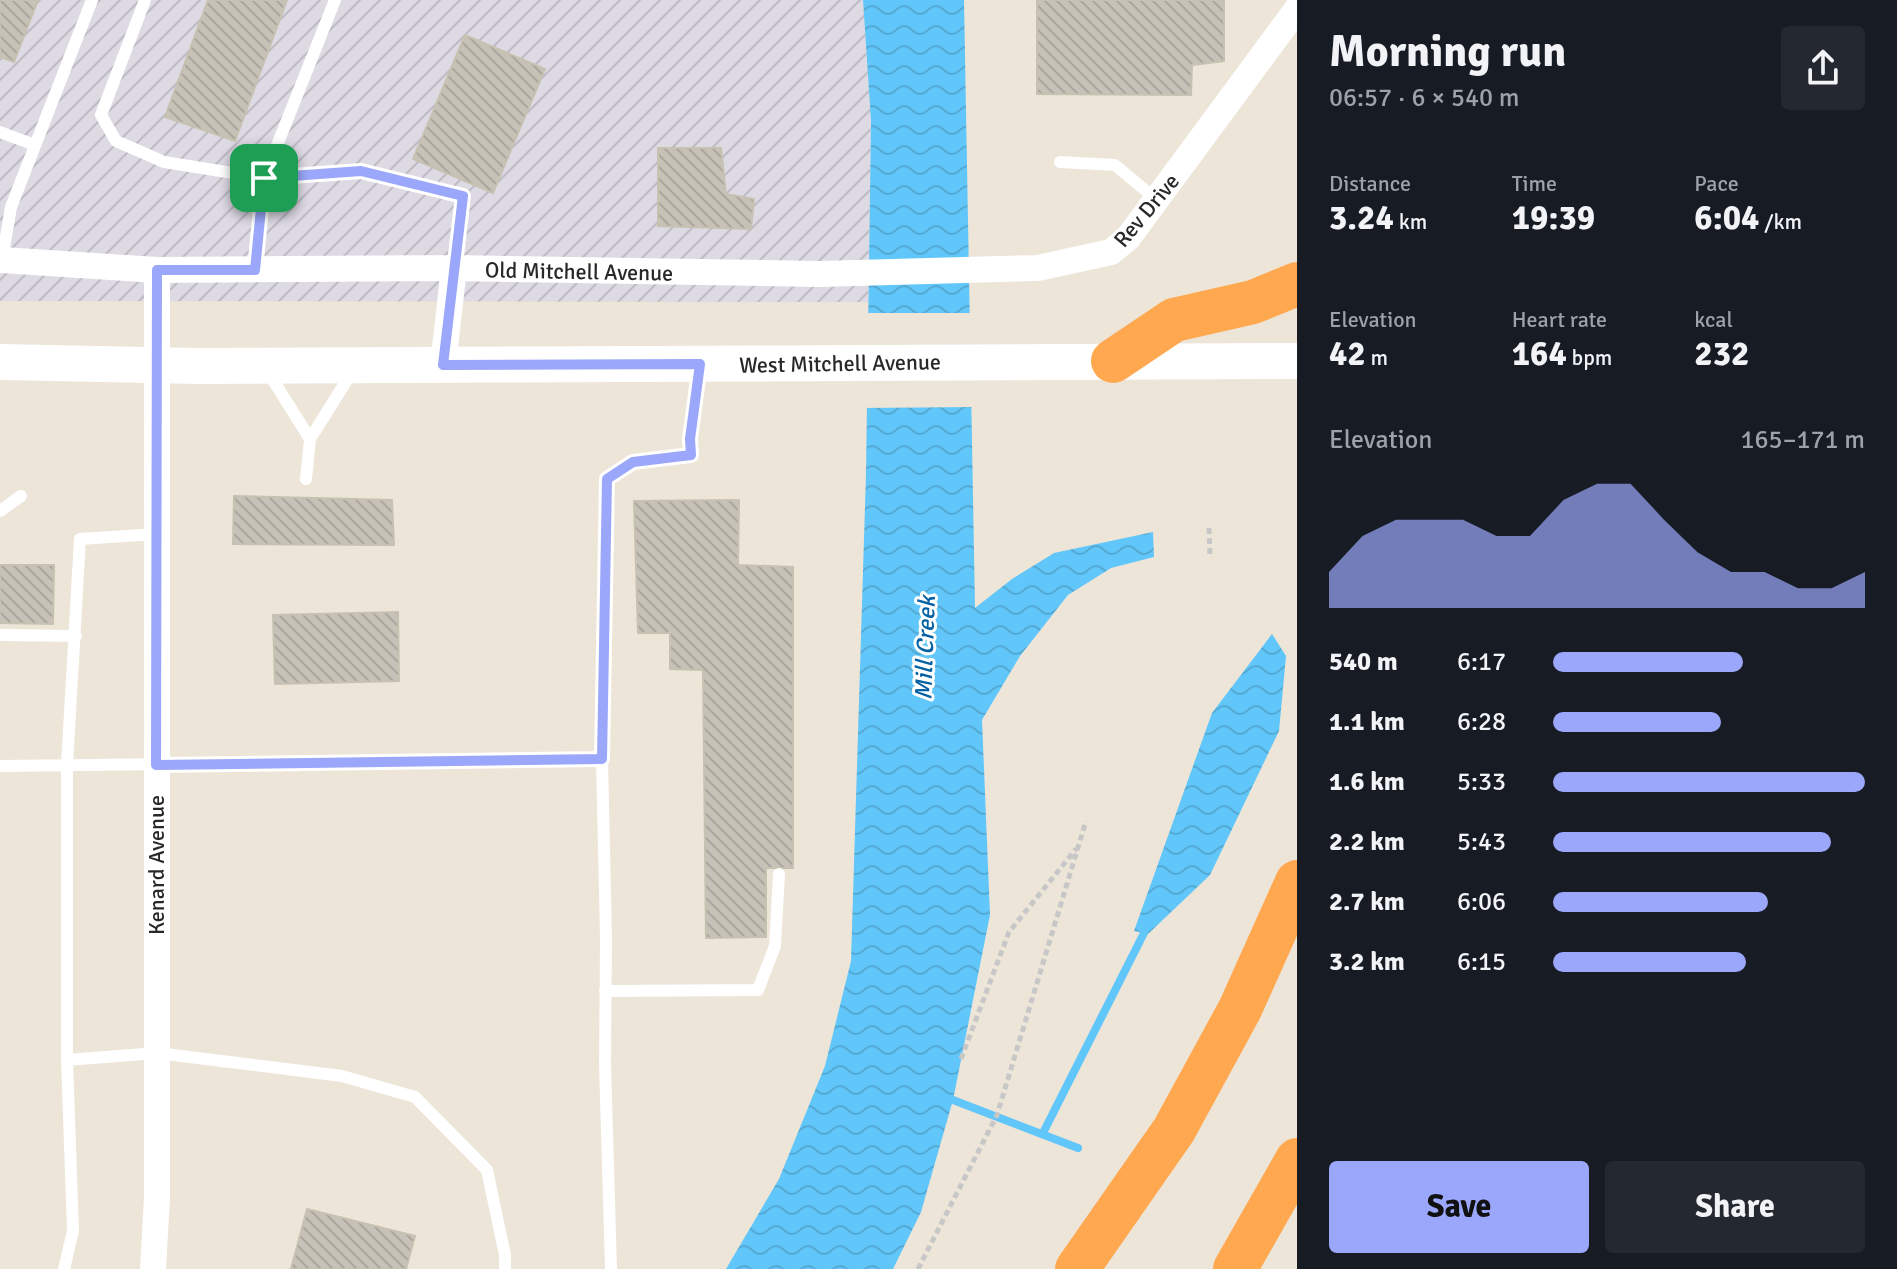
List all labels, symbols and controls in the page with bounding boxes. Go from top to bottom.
text: Morning run [1329,25,1566,79]
button: share [1781,26,1865,110]
text: 06:57 · 6 × 540 m [1329,82,1520,114]
pin [230,144,298,212]
icon: arrive [242,156,286,200]
street label: Rev Drive [1108,168,1185,253]
text: Distance [1329,170,1411,197]
text: Time [1512,170,1557,197]
text: Pace [1694,170,1739,197]
text: 3.24 [1329,197,1394,239]
text: 19:39 [1512,197,1595,239]
text: 6:04 [1694,197,1759,239]
text: km [1394,208,1427,235]
text: /km [1759,208,1802,235]
street label: Old Mitchell Avenue [485,256,673,287]
text: Elevation [1329,306,1417,333]
text: Heart rate [1512,306,1607,333]
text: kcal [1694,306,1733,333]
text: 42 [1329,333,1366,375]
text: 164 [1512,333,1567,375]
text: 232 [1694,333,1749,375]
text: m [1366,344,1388,371]
text: bpm [1567,344,1612,371]
street label: West Mitchell Avenue [739,348,941,379]
text: Elevation [1329,424,1433,456]
text: 165–171 m [1741,424,1865,456]
water label: Mill Creek [908,594,942,700]
text: 540 m [1329,646,1398,678]
text: 6:17 [1457,646,1506,678]
text: 1.1 km [1329,706,1405,738]
text: 6:28 [1457,706,1506,738]
text: 1.6 km [1329,766,1405,798]
text: 5:33 [1457,766,1506,798]
street label: Kenard Avenue [143,795,170,935]
text: 2.2 km [1329,826,1405,858]
text: 5:43 [1457,826,1506,858]
text: 2.7 km [1329,886,1405,918]
text: 6:06 [1457,886,1506,918]
text: 3.2 km [1329,946,1405,978]
text: 6:15 [1457,946,1506,978]
button: Save [1329,1161,1589,1253]
button: Share [1605,1161,1865,1253]

